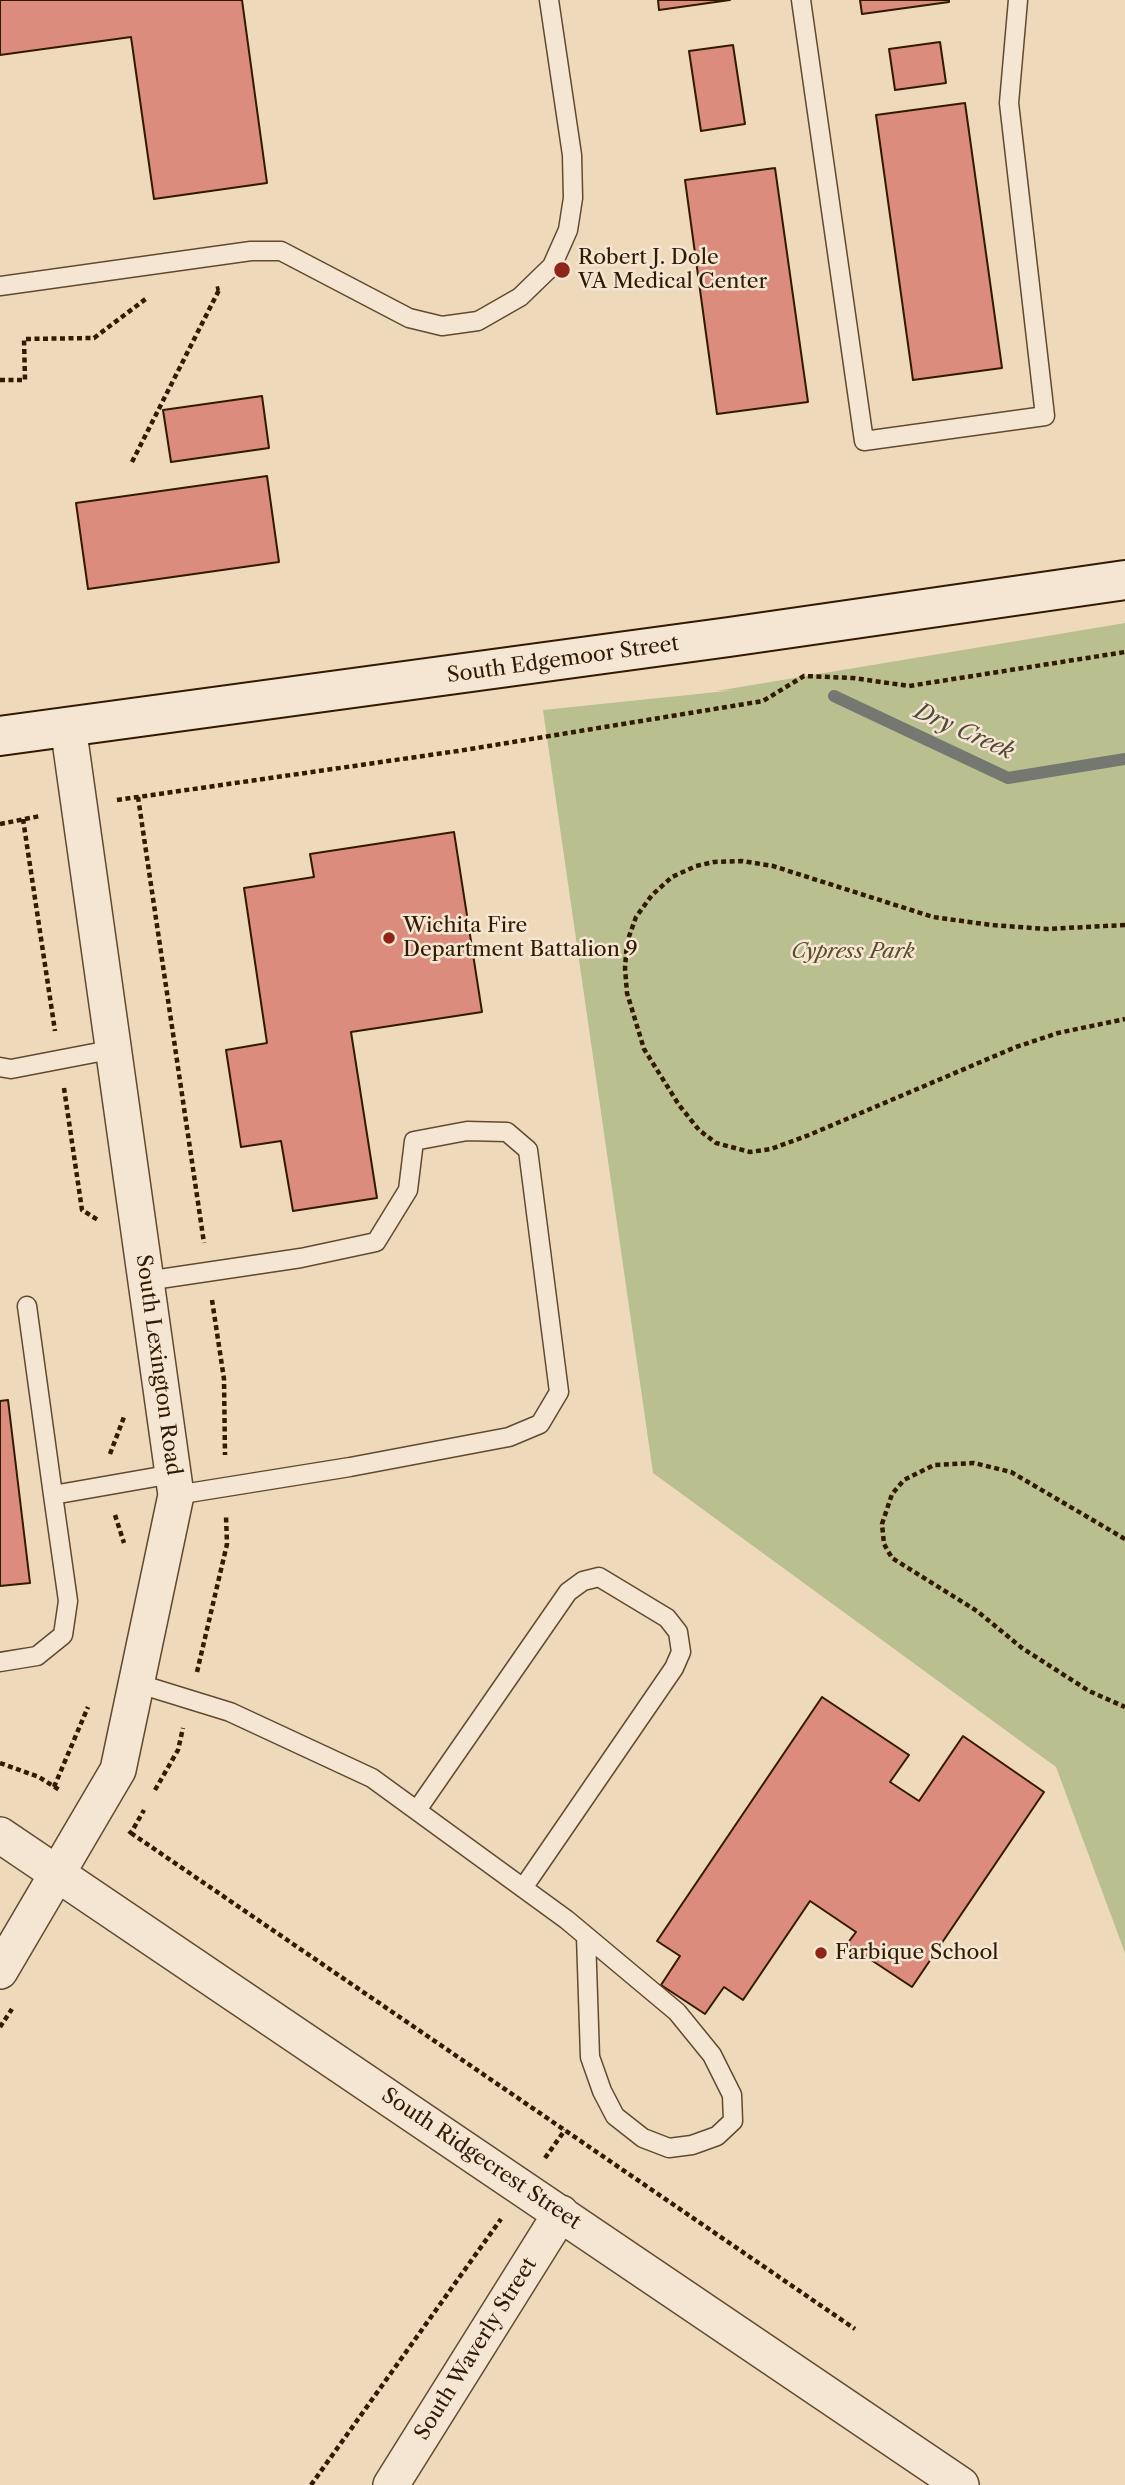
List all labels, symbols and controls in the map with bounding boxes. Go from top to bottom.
place label: Robert J. Dole VA Medical Center [578,245,767,295]
marker: Robert J. Dole VA Medical Center [552,260,572,280]
street label: South Edgemoor Street [445,631,681,689]
water label: Dry Creek [910,698,1018,766]
place label: Wichita Fire Department Battalion 9 [403,913,638,963]
marker: Wichita Fire Department Battalion 9 [381,930,397,946]
park label: Cypress Park [791,939,915,965]
street label: South Lexington Road [130,1253,186,1477]
place label: Farbique School [835,1940,999,1966]
marker: Farbique School [813,1945,829,1961]
street label: South Ridgecrest Street [377,2083,585,2235]
street label: South Waverly Street [410,2253,542,2445]

